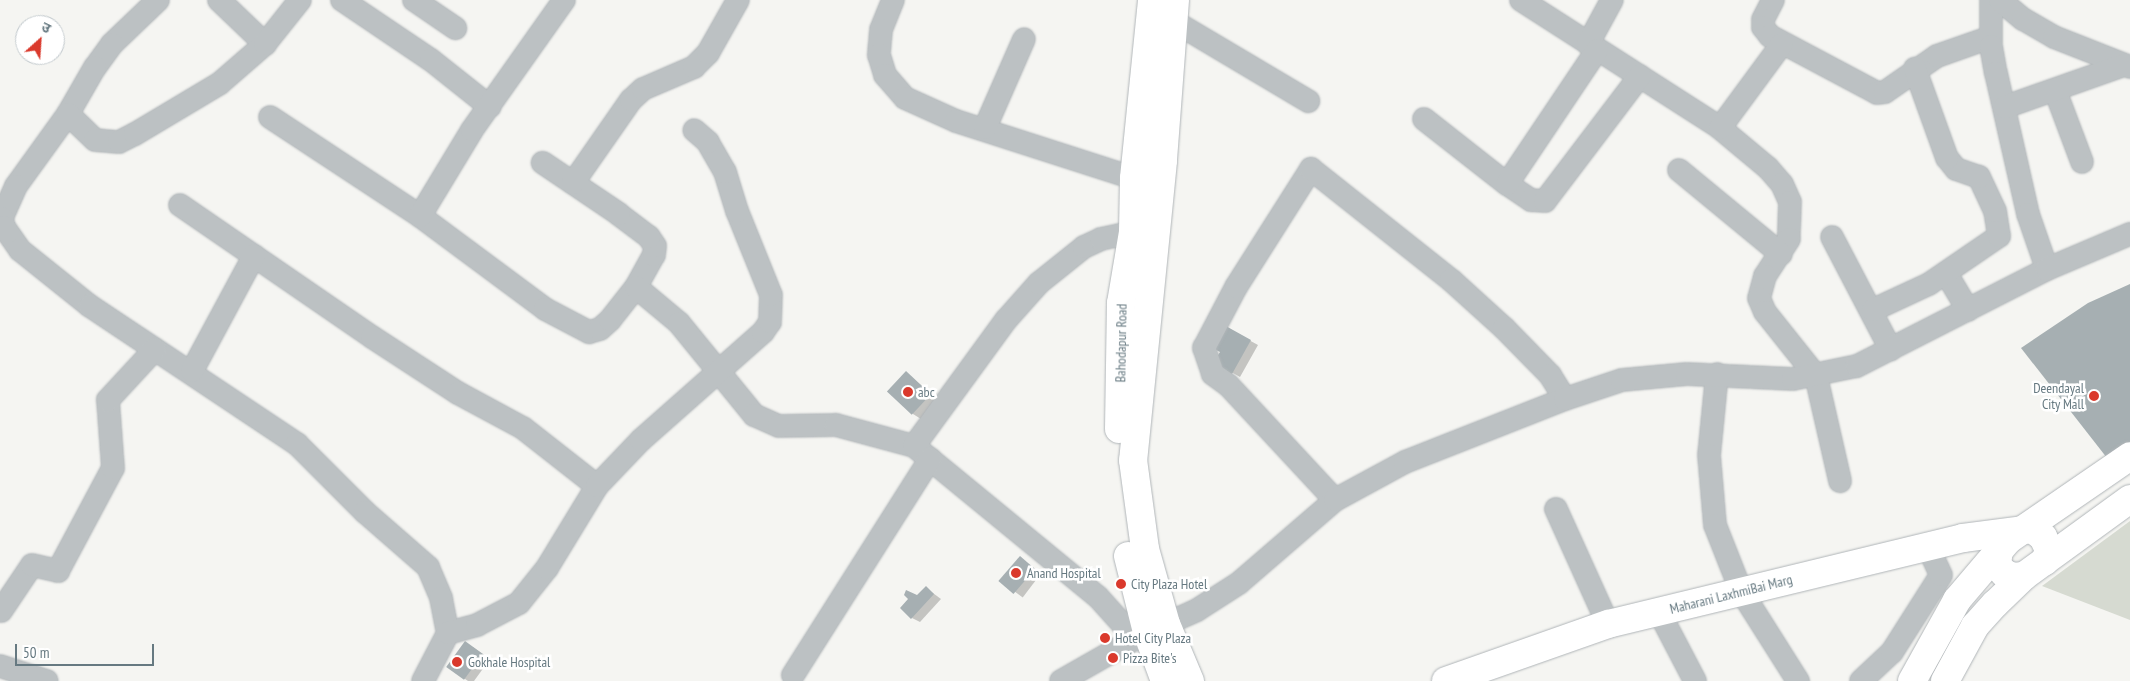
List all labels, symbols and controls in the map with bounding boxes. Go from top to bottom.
north arrow [15,15,65,65]
text: उ [38,18,54,37]
street label: Bahodapur Road [1112,303,1130,383]
place label: Deendayal City Mall [2033,380,2084,412]
place label: abc [918,384,935,400]
marker: abc [902,386,914,398]
marker: Deendayal City Mall [2088,390,2100,402]
place label: Anand Hospital [1027,565,1101,581]
marker: Anand Hospital [1009,566,1023,580]
street label: Maharani LaxhmiBai Marg [1668,571,1794,617]
place label: City Plaza Hotel [1131,576,1208,592]
marker: City Plaza Hotel [1115,578,1127,590]
place label: Hotel City Plaza [1115,630,1192,646]
marker: Hotel City Plaza [1099,632,1111,644]
scale bar [18,634,156,666]
text: 50 m [23,643,49,662]
place label: Pizza Bite's [1123,650,1177,666]
marker: Pizza Bite's [1107,652,1119,664]
place label: Gokhale Hospital [468,654,550,670]
marker: Gokhale Hospital [450,655,464,669]

